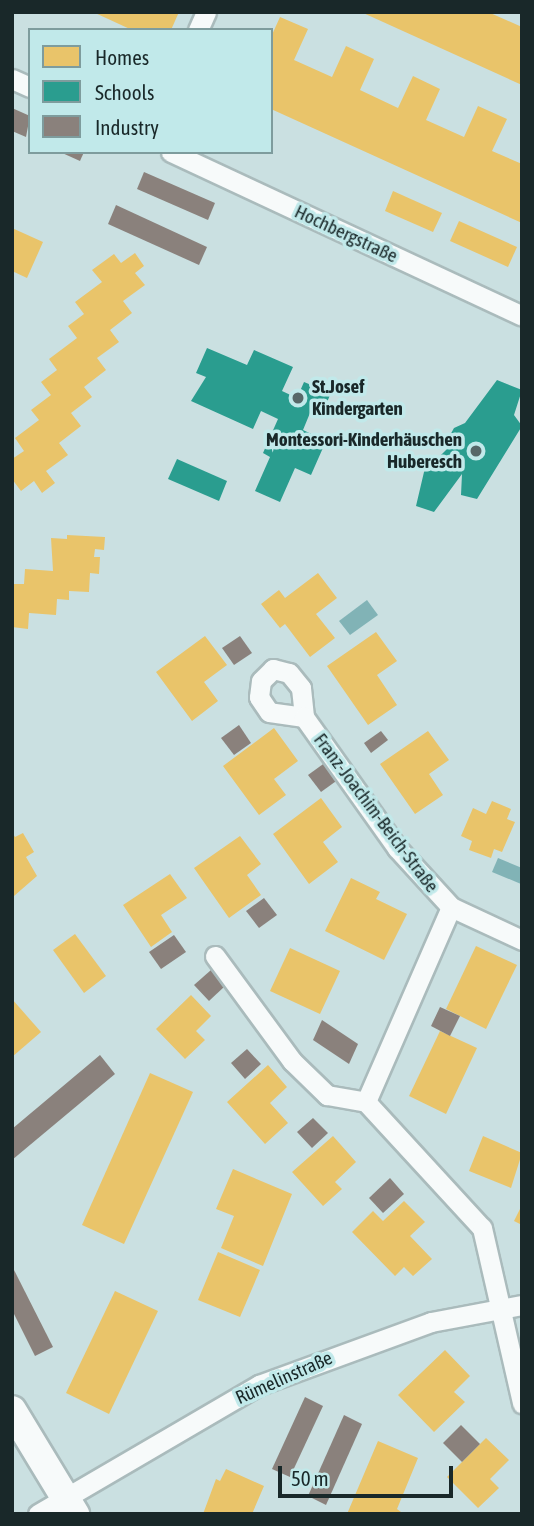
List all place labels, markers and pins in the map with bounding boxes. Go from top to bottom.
place label: St.Josef Kindergarten [312,376,403,420]
marker: St.Josef Kindergarten [290,390,306,406]
place label: Montessori-Kinderhäuschen Huberesch [266,429,462,473]
marker: Montessori-Kinderhäuschen Huberesch [468,443,484,459]

